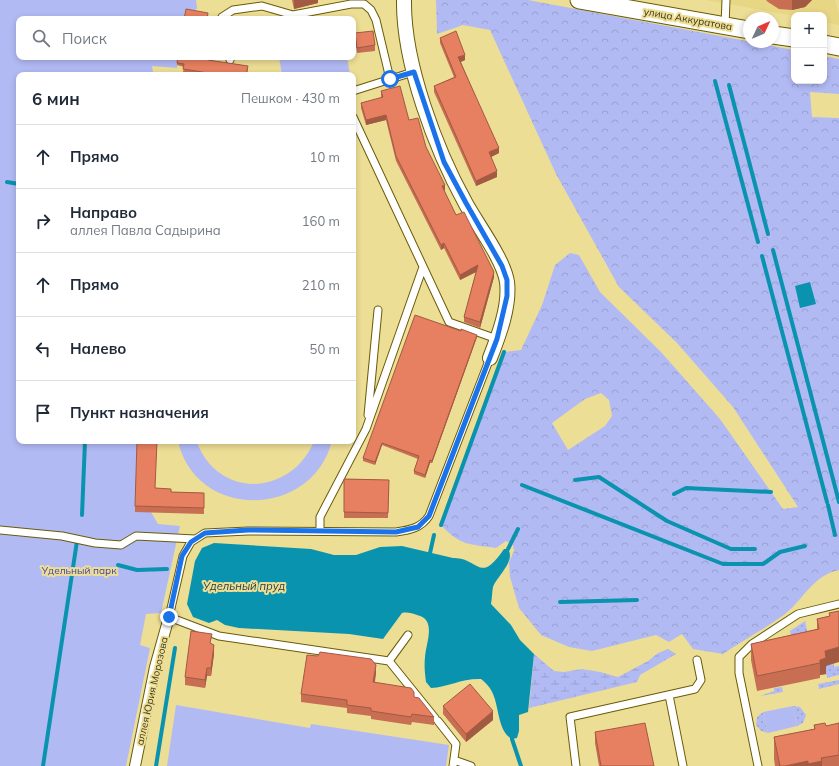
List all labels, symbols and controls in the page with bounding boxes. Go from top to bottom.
street label: улица Аккуратова [643,5,733,33]
north arrow [743,12,779,48]
map controls [791,12,827,84]
button: + [791,12,827,48]
search box [16,16,356,60]
icon: search [30,27,52,49]
text: Поиск [62,29,107,48]
button: − [791,48,827,84]
route start [381,70,399,88]
text: 6 мин [32,88,80,109]
text: Пешком · 430 m [241,90,340,106]
icon: ahead [32,146,54,168]
text: Прямо [70,147,119,166]
text: 10 m [310,149,340,165]
text: Направо [70,203,137,222]
icon: right [32,210,54,232]
text: 160 m [302,213,340,229]
text: аллея Павла Садырина [70,222,221,238]
icon: ahead [32,274,54,296]
text: Прямо [70,275,119,294]
text: 210 m [302,277,340,293]
icon: left [32,338,54,360]
text: Налево [70,339,126,358]
text: 50 m [310,341,340,357]
icon: arrive [32,402,54,424]
text: Пункт назначения [70,403,209,422]
park label: Удельный парк [40,564,117,577]
water label: Удельный пруд [203,579,286,593]
route end [160,608,178,626]
street label: аллея Юрия Морозова [133,635,171,747]

